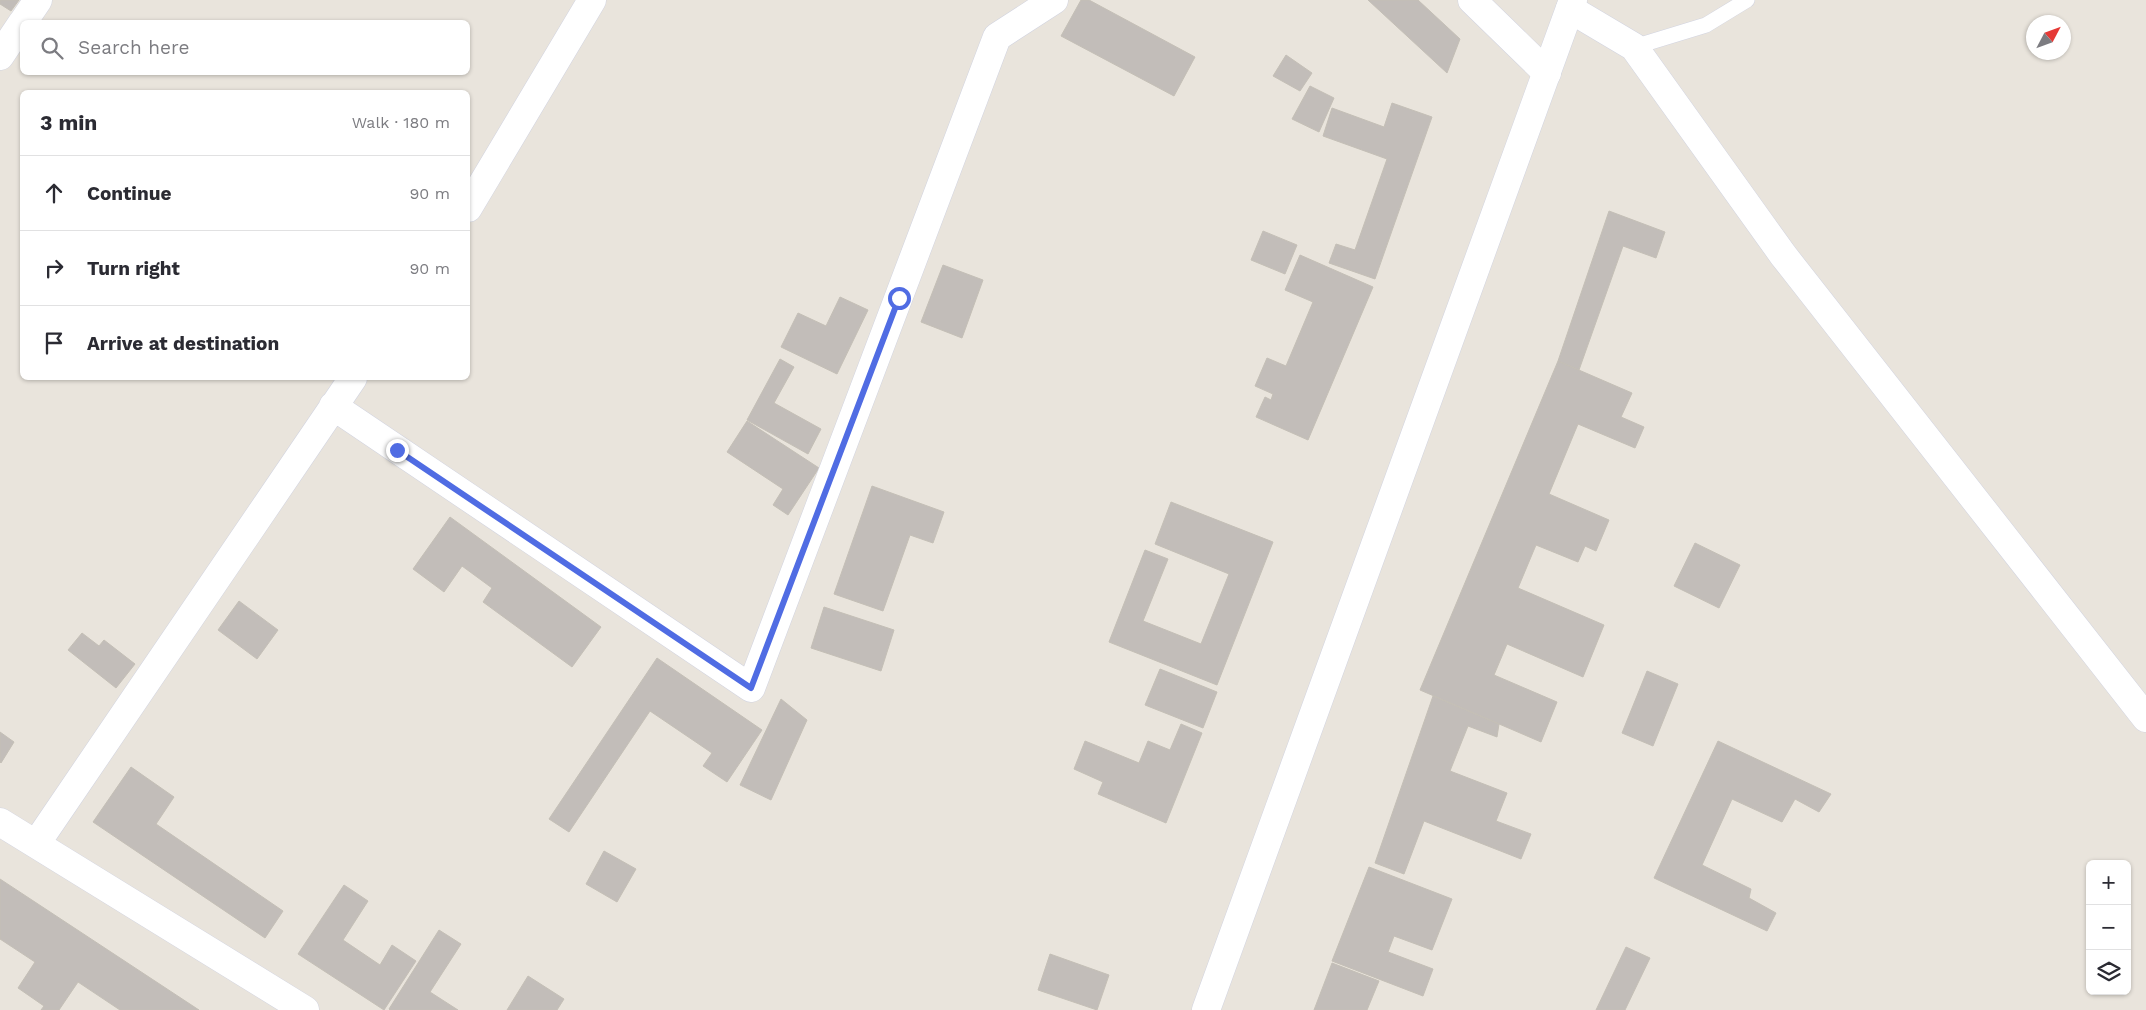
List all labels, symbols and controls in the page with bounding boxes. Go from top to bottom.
north arrow [2026,15,2071,60]
search box [20,20,470,75]
icon: search [38,34,66,62]
text: Search here [78,36,189,59]
text: 3 min [40,110,97,135]
text: Walk · 180 m [352,113,450,132]
icon: ahead [40,179,68,207]
text: Continue [87,182,171,205]
text: 90 m [409,184,450,203]
icon: right [40,254,68,282]
text: Turn right [87,257,180,280]
text: 90 m [409,259,450,278]
route start [888,287,911,310]
icon: arrive [40,329,68,357]
text: Arrive at destination [87,332,279,355]
route end [386,439,409,462]
map controls [2086,860,2131,995]
button: + [2086,860,2131,905]
button: − [2086,905,2131,950]
button: layers [2086,950,2131,995]

